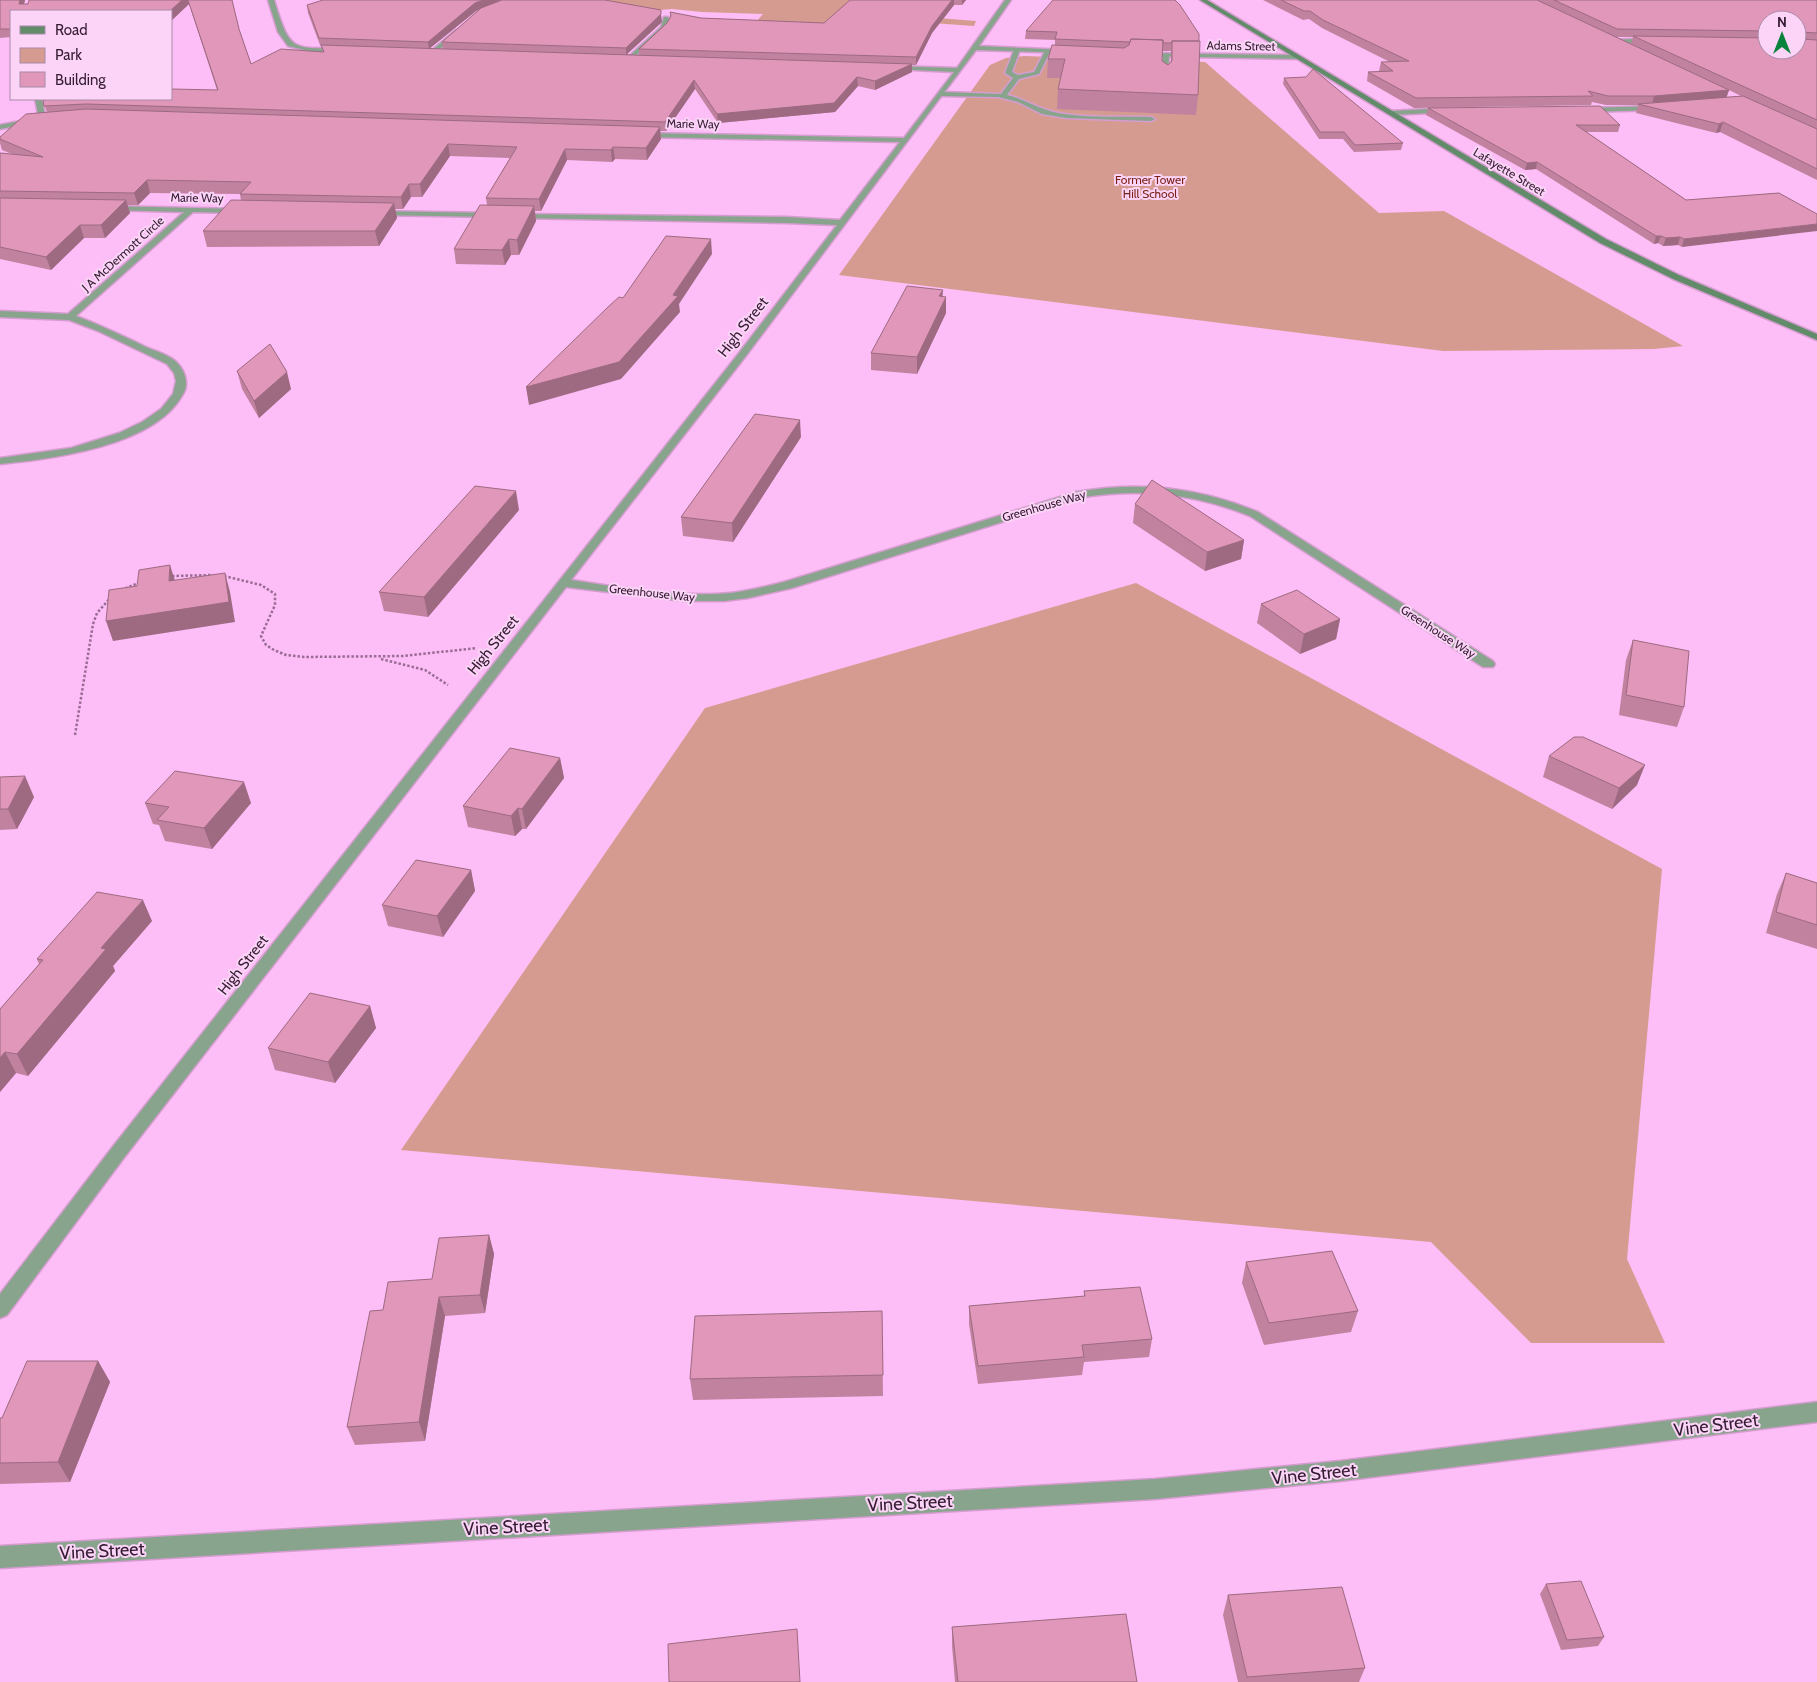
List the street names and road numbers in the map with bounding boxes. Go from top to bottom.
street label: Adams Street [1207,37,1275,54]
street label: Marie Way [666,116,720,131]
street label: Lafayette Street [1471,144,1548,199]
street label: Marie Way [170,190,224,205]
street label: J A McDermott Circle [78,213,167,295]
street label: High Street [714,293,772,361]
street label: Greenhouse Way [1000,486,1087,525]
street label: Greenhouse Way [608,581,696,604]
street label: Greenhouse Way [1398,602,1479,661]
street label: High Street [464,612,522,678]
street label: High Street [214,931,272,999]
street label: Vine Street [1672,1409,1760,1441]
street label: Vine Street [1270,1459,1358,1489]
street label: Vine Street [867,1490,953,1516]
street label: Vine Street [463,1514,549,1540]
street label: Vine Street [59,1538,145,1564]

